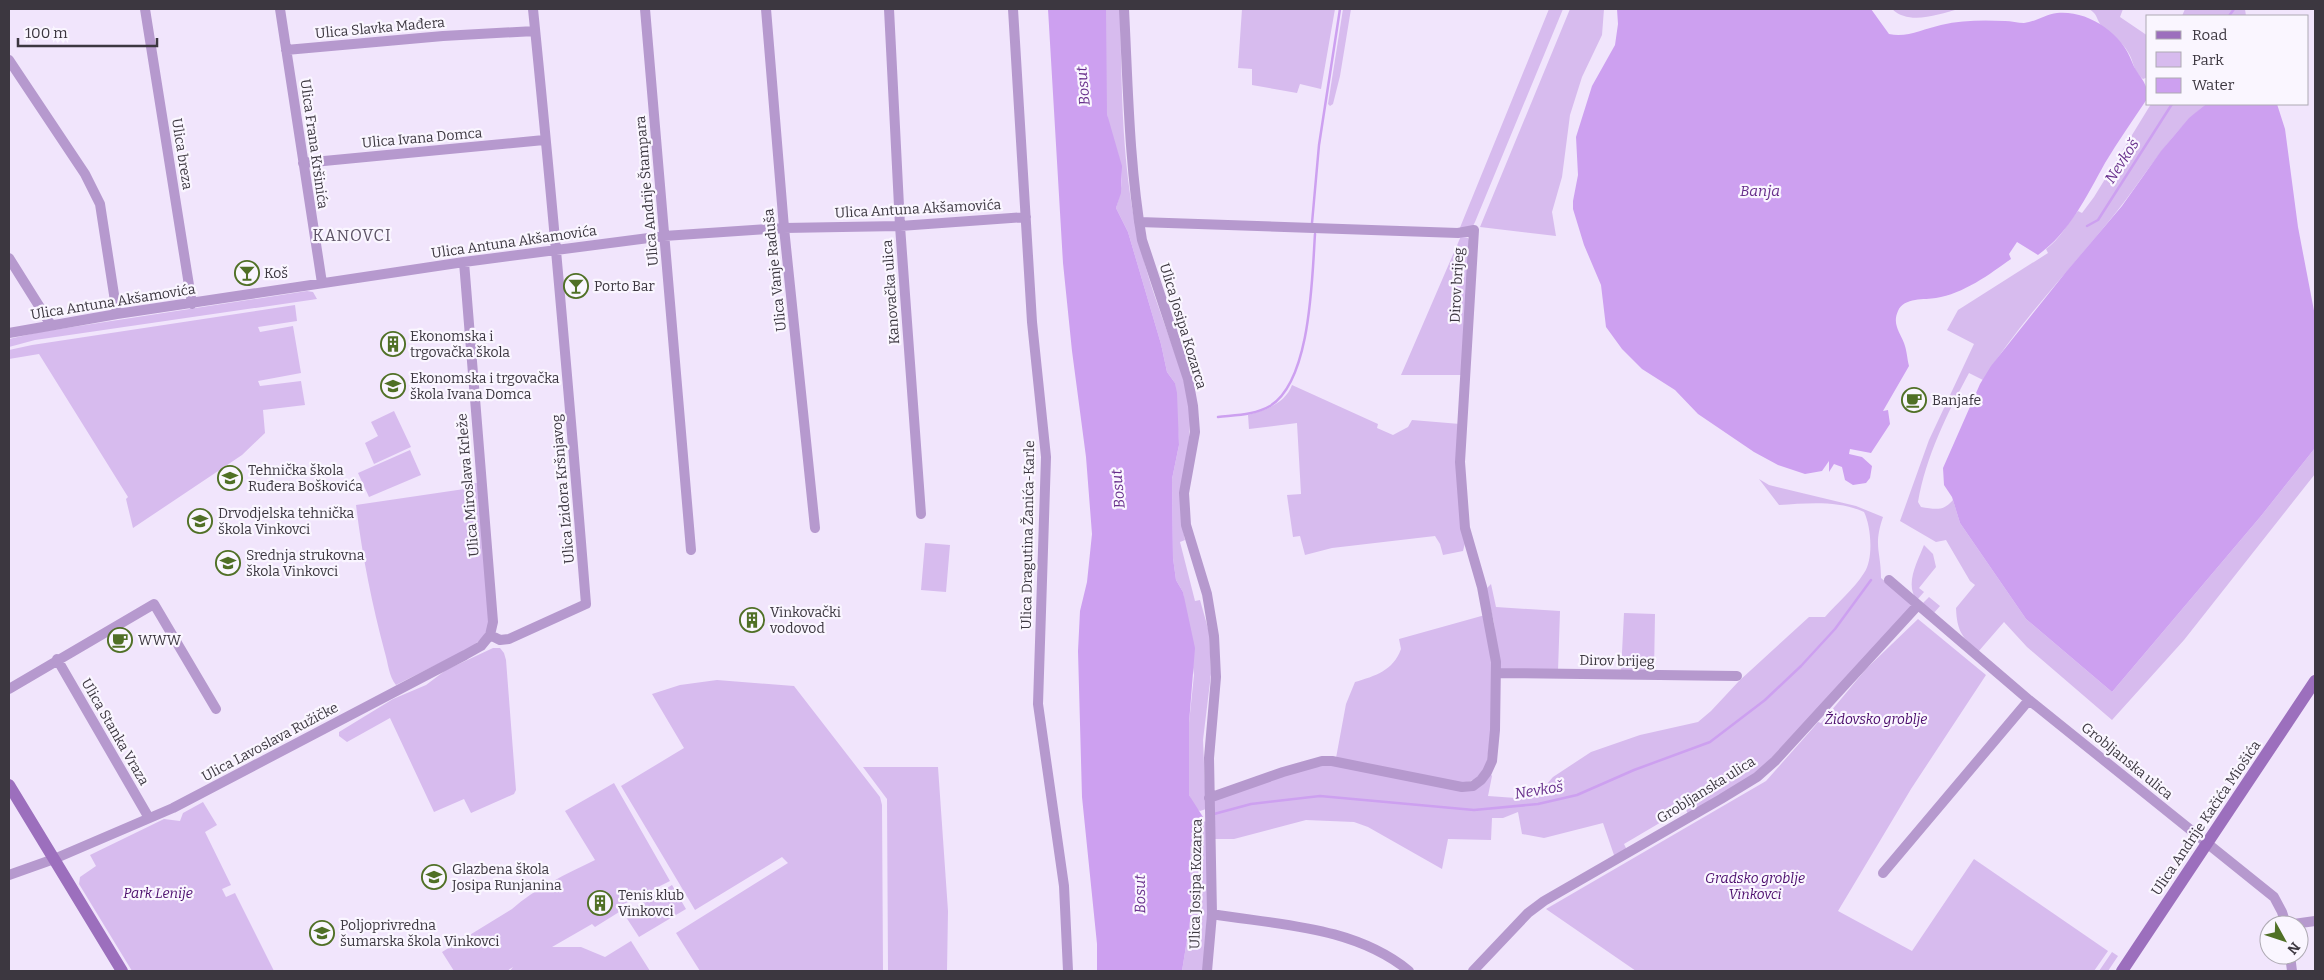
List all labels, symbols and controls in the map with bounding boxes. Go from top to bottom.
street label: Ulica Slavka Mađera [314,14,446,42]
scale bar [18,15,156,47]
legend [2146,15,2309,105]
text: 100 m [25,24,68,42]
text: Road [2192,26,2227,44]
text: Park [2192,51,2224,69]
water label: Bosut [1072,65,1094,106]
text: Water [2192,76,2235,94]
street label: Ulica Frana Kršinića [296,78,332,210]
street label: Ulica Andrije Štampara [631,115,662,267]
street label: Ulica breza [168,117,196,191]
street label: Ulica Ivana Domca [361,124,483,152]
water label: Nevkoš [2101,135,2143,187]
water label: Banja [1740,182,1780,200]
street label: Ulica Antuna Akšamovića [834,196,1002,222]
street label: Ulica Vanje Raduša [760,207,790,332]
street label: Ulica Antuna Akšamovića [430,222,598,262]
district label: KANOVCI [312,226,392,245]
street label: Kanovačka ulica [879,239,903,345]
street label: Dirov brijeg [1447,247,1467,323]
bar icon: Koš [234,260,260,286]
street label: Ulica Josipa Kozarca [1156,261,1210,391]
place label: Koš [264,265,288,282]
bar icon: Porto Bar [563,273,589,299]
place label: Porto Bar [594,278,655,295]
street label: Ulica Antuna Akšamovića [29,281,197,323]
place label: Ekonomska i trgovačka škola [410,328,510,361]
building icon: Ekonomska i trgovačka škola [380,331,406,357]
place label: Ekonomska i trgovačka škola Ivana Domca [410,370,560,403]
school or university icon: Ekonomska i trgovačka škola Ivana Domca [380,373,406,399]
cafe icon: Banjafe [1901,387,1927,413]
place label: Banjafe [1932,392,1981,409]
street label: Ulica Miroslava Krleže [453,413,483,557]
street label: Ulica Izidora Kršnjavog [548,413,578,564]
street label: Ulica Dragutina Žanića-Karle [1018,440,1038,630]
place label: Tehnička škola Ruđera Boškovića [248,462,363,495]
school or university icon: Tehnička škola Ruđera Boškovića [217,465,243,491]
water label: Bosut [1107,468,1129,509]
place label: Drvodjelska tehnička škola Vinkovci [218,505,355,538]
school or university icon: Drvodjelska tehnička škola Vinkovci [187,508,213,534]
place label: Srednja strukovna škola Vinkovci [246,547,365,580]
school or university icon: Srednja strukovna škola Vinkovci [215,550,241,576]
place label: Vinkovački vodovod [769,604,841,637]
building icon: Vinkovački vodovod [739,607,765,633]
cafe icon: WWW [107,627,133,653]
place label: WWW [138,632,182,649]
street label: Dirov brijeg [1579,652,1655,670]
street label: Ulica Stanka Vraza [77,676,153,789]
street label: Ulica Lavoslava Ružičke [199,699,341,785]
park label: Židovsko groblje [1825,710,1927,728]
street label: Grobljanska ulica [2078,719,2176,803]
street label: Ulica Andrije Kačića Miošića [2148,737,2264,899]
street label: Grobljanska ulica [1654,753,1759,827]
water label: Nevkoš [1513,777,1565,803]
street label: Ulica Josipa Kozarca [1186,818,1206,949]
place label: Glazbena škola Josipa Runjanina [451,861,562,894]
school or university icon: Glazbena škola Josipa Runjanina [421,864,447,890]
park label: Gradsko groblje Vinkovci [1705,870,1805,903]
water label: Bosut [1131,874,1149,914]
park label: Park Lenije [123,885,193,902]
place label: Tenis klub Vinkovci [618,887,684,920]
building icon: Tenis klub Vinkovci [587,890,613,916]
north arrow [2259,915,2309,965]
place label: Poljoprivredna šumarska škola Vinkovci [340,917,500,950]
school or university icon: Poljoprivredna šumarska škola Vinkovci [309,920,335,946]
text: N [2283,938,2304,958]

